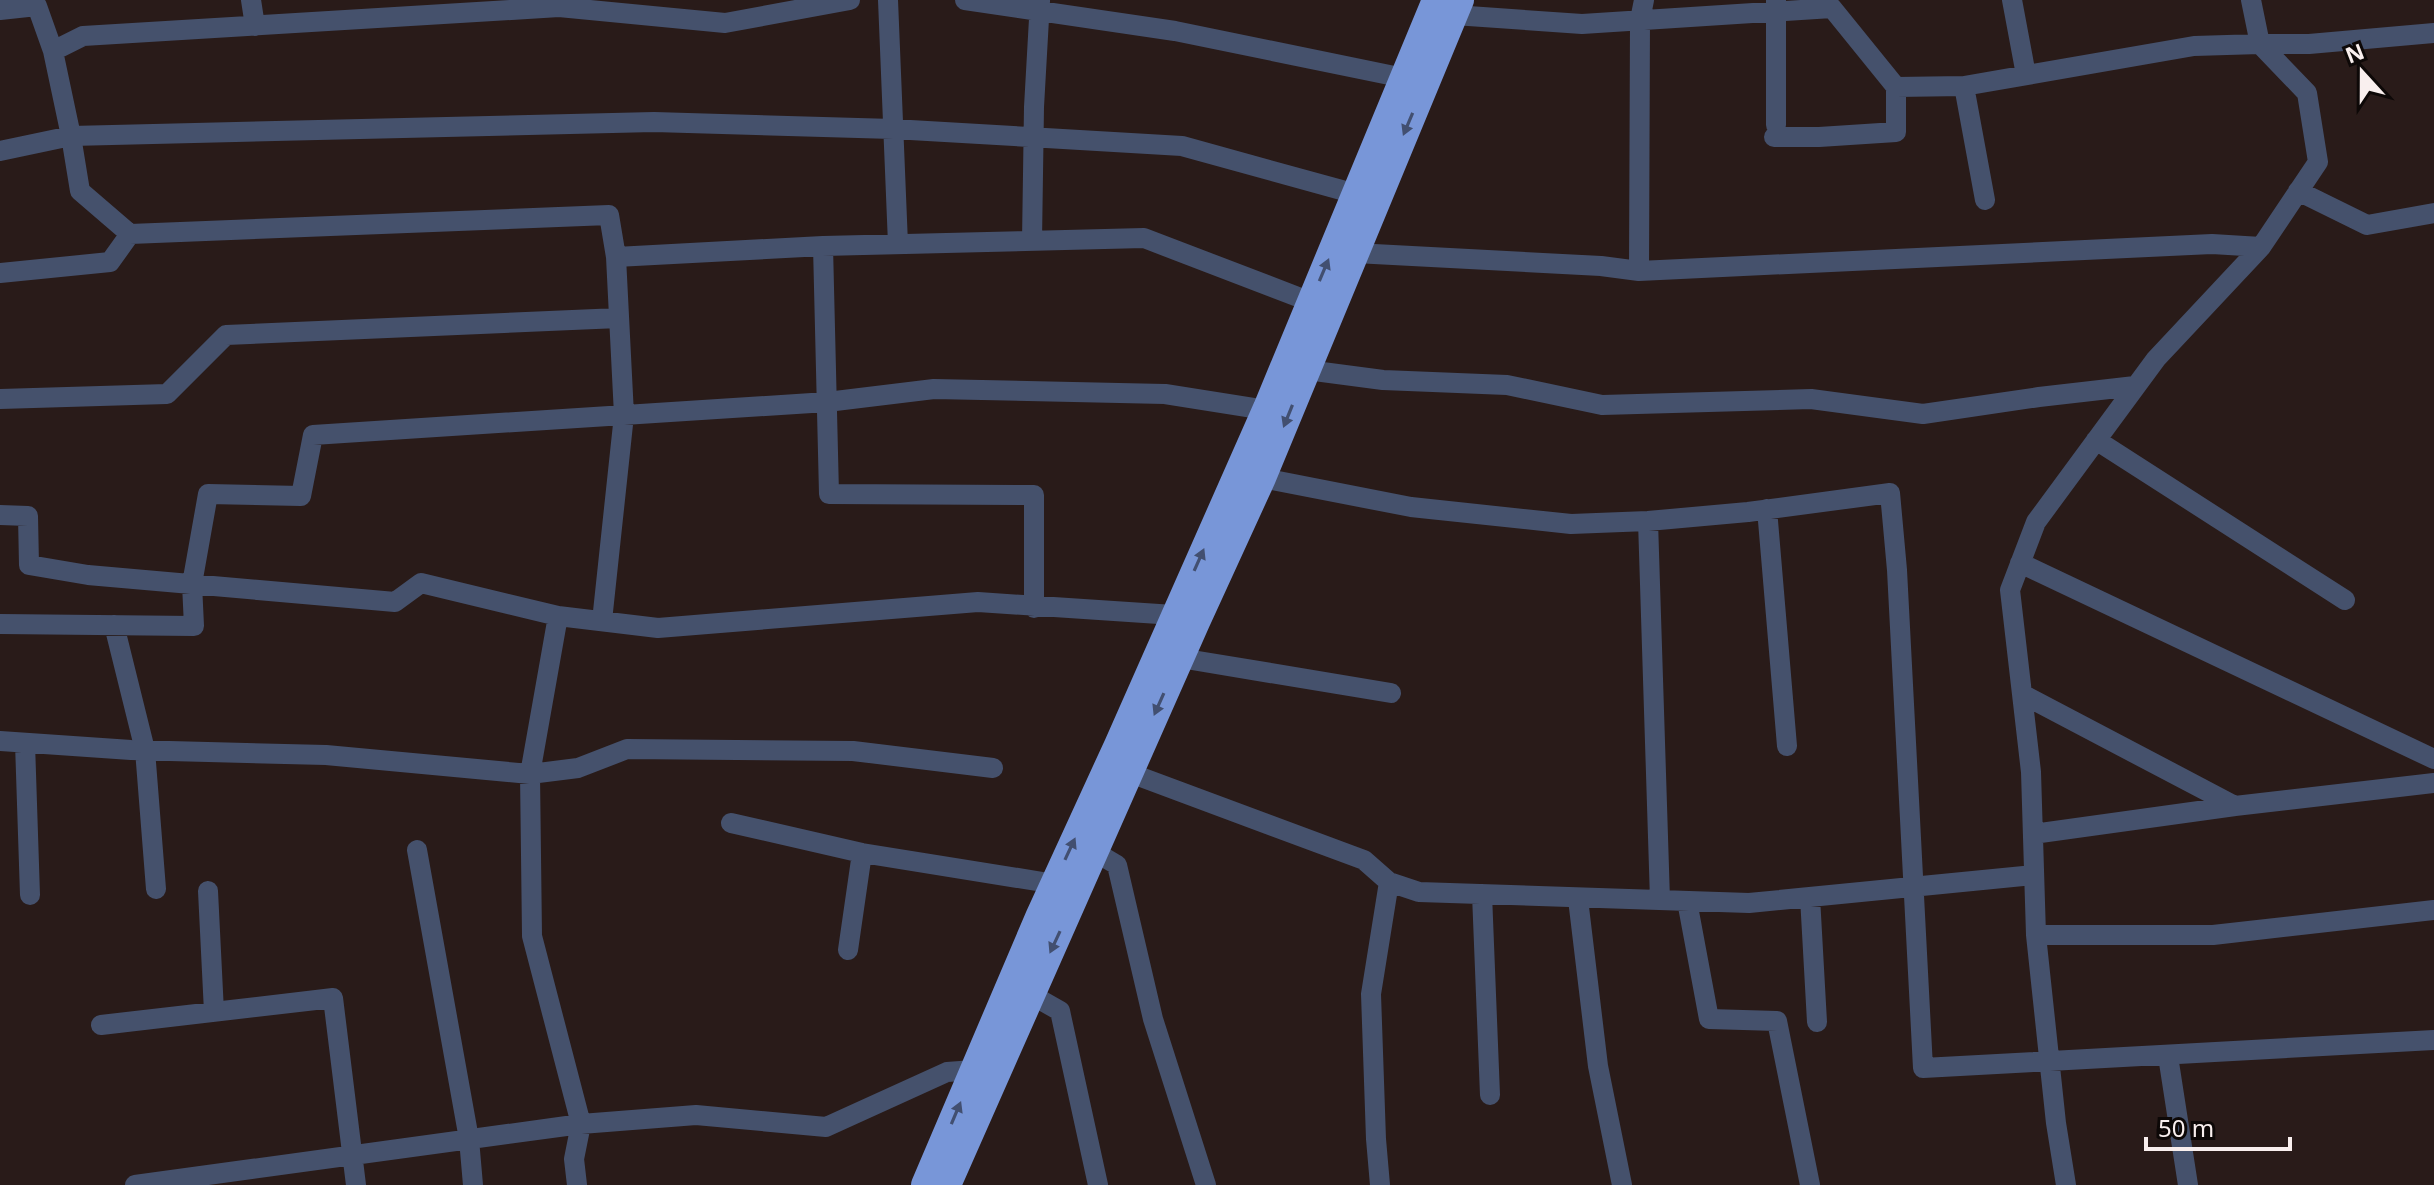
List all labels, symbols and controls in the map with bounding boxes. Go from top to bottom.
north arrow [2322,32,2402,112]
text: N [2341,35,2368,70]
one-way arrow [1402,112,1415,136]
one-way arrow [1318,258,1331,282]
one-way arrow [1282,404,1295,428]
one-way arrow [1192,549,1205,572]
one-way arrow [1153,693,1166,716]
one-way arrow [1064,837,1077,861]
one-way arrow [1048,931,1061,954]
one-way arrow [949,1101,962,1125]
scale bar [2146,1101,2290,1151]
text: 50 m [2158,1111,2214,1144]

